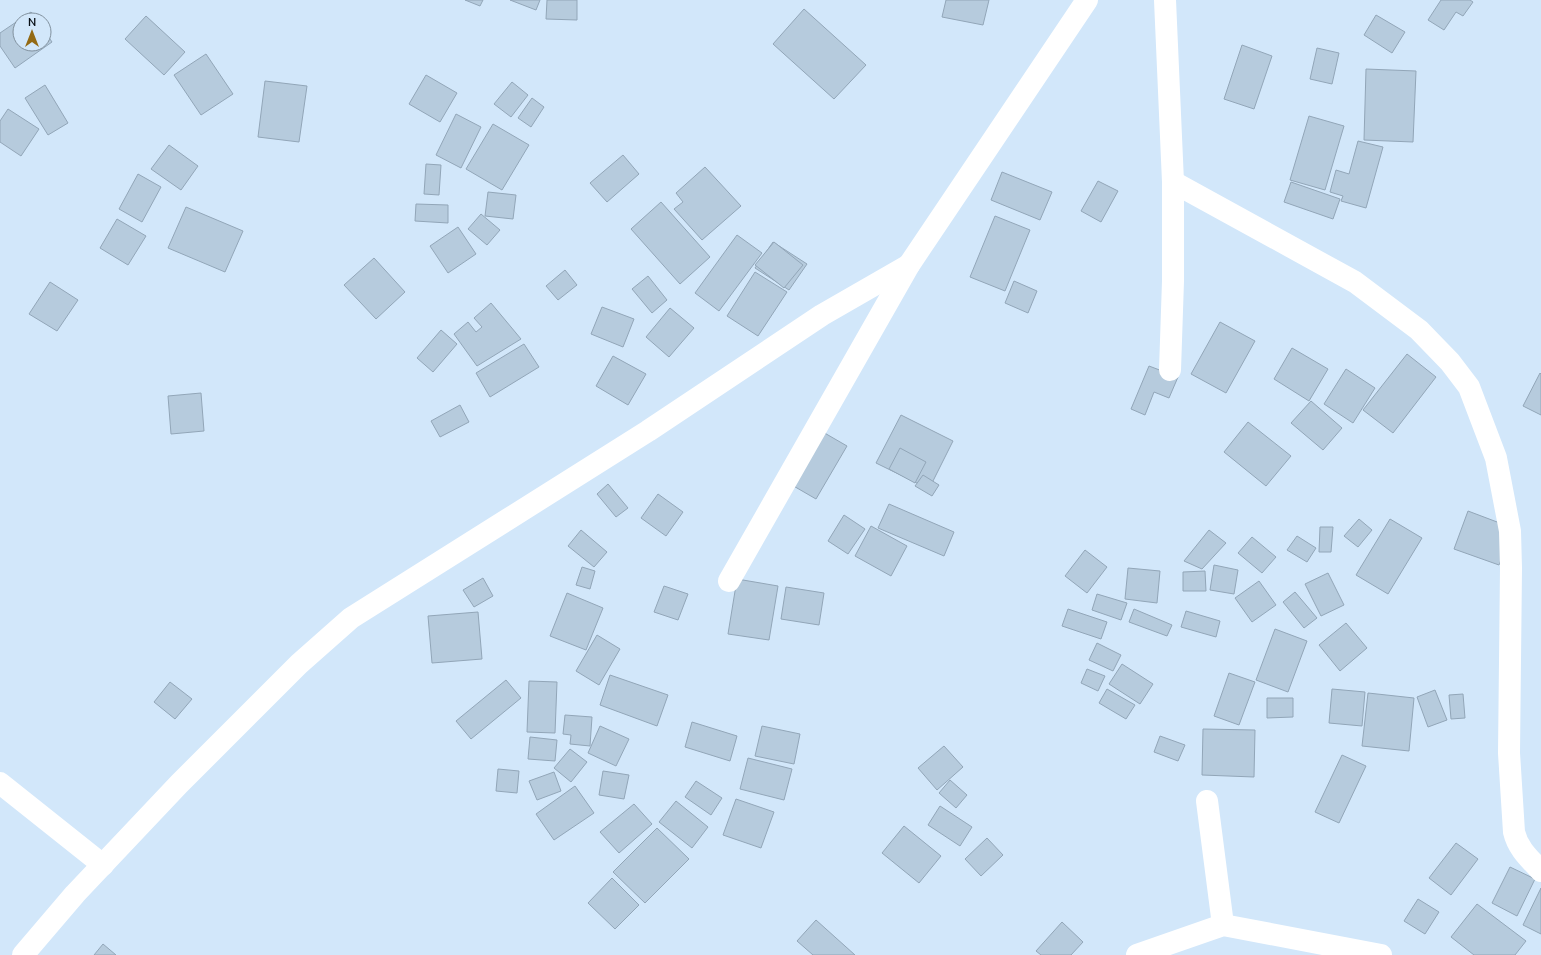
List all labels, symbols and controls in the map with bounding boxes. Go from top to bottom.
north arrow [12,12,52,52]
text: N [28,15,36,30]

